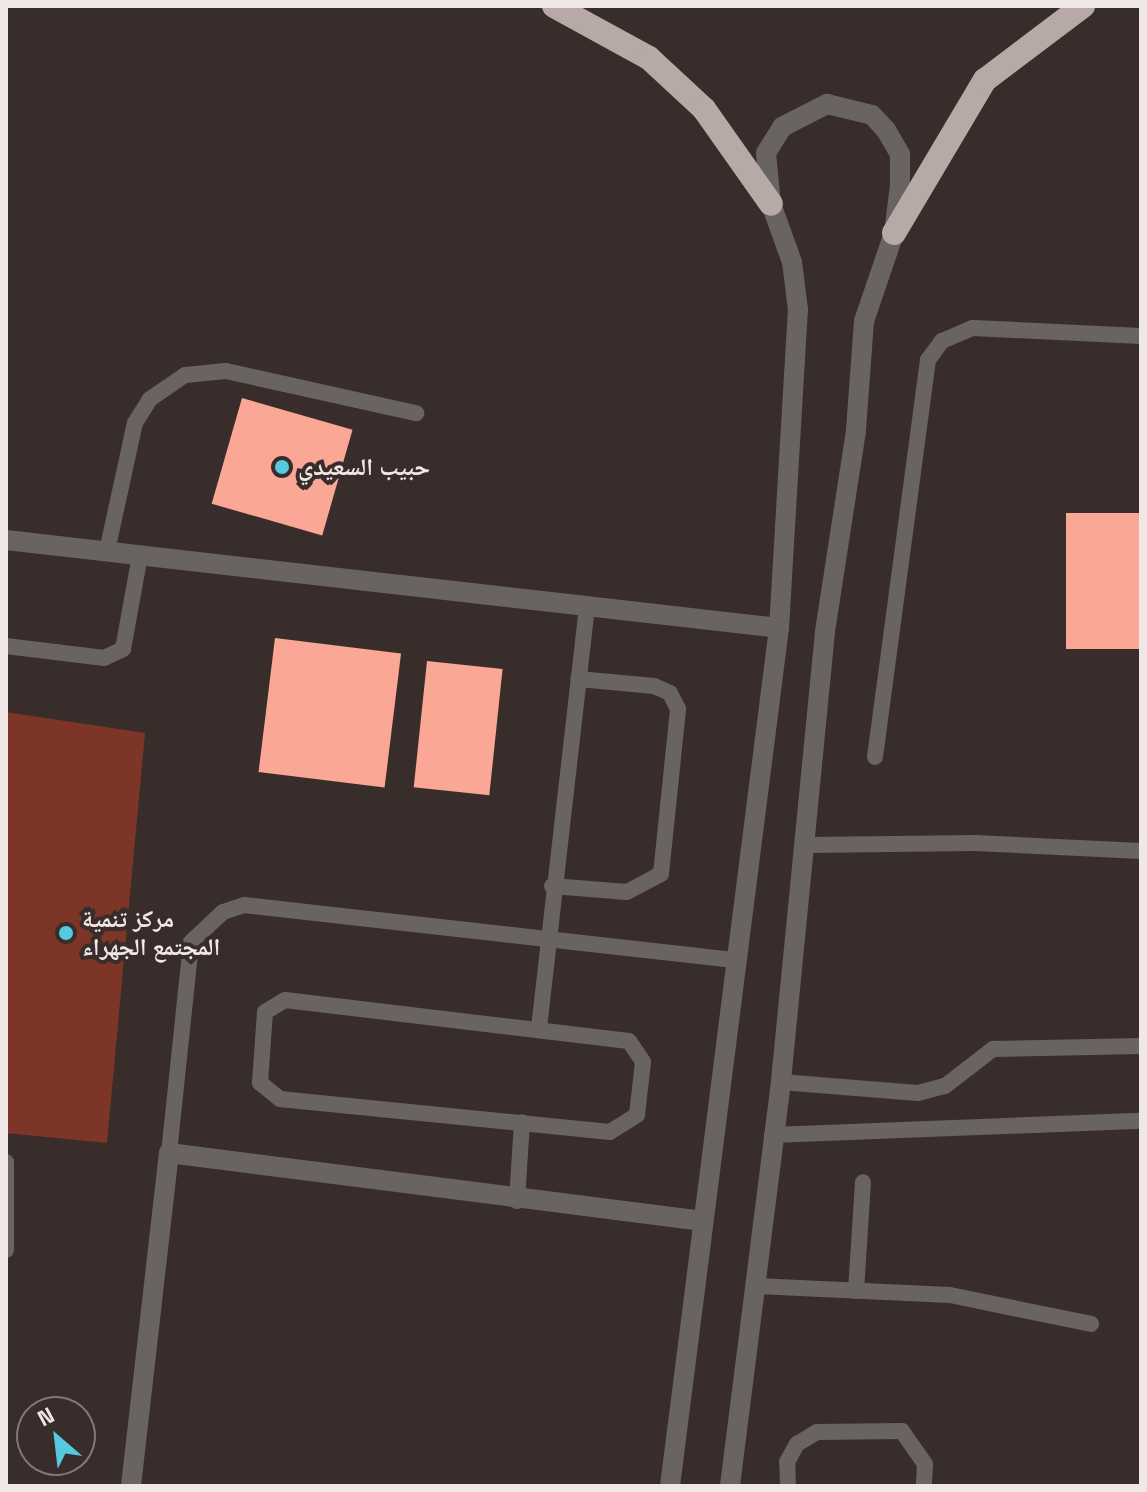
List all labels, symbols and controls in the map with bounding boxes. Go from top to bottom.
place label: حبيب السعيدي [298,453,430,481]
marker: حبيب السعيدي [273,458,291,476]
place label: مركز تنمية المجتمع الجهراء [82,905,220,961]
marker: مركز تنمية المجتمع الجهراء [57,924,75,942]
north arrow [16,1396,96,1476]
text: N [33,1401,59,1432]

